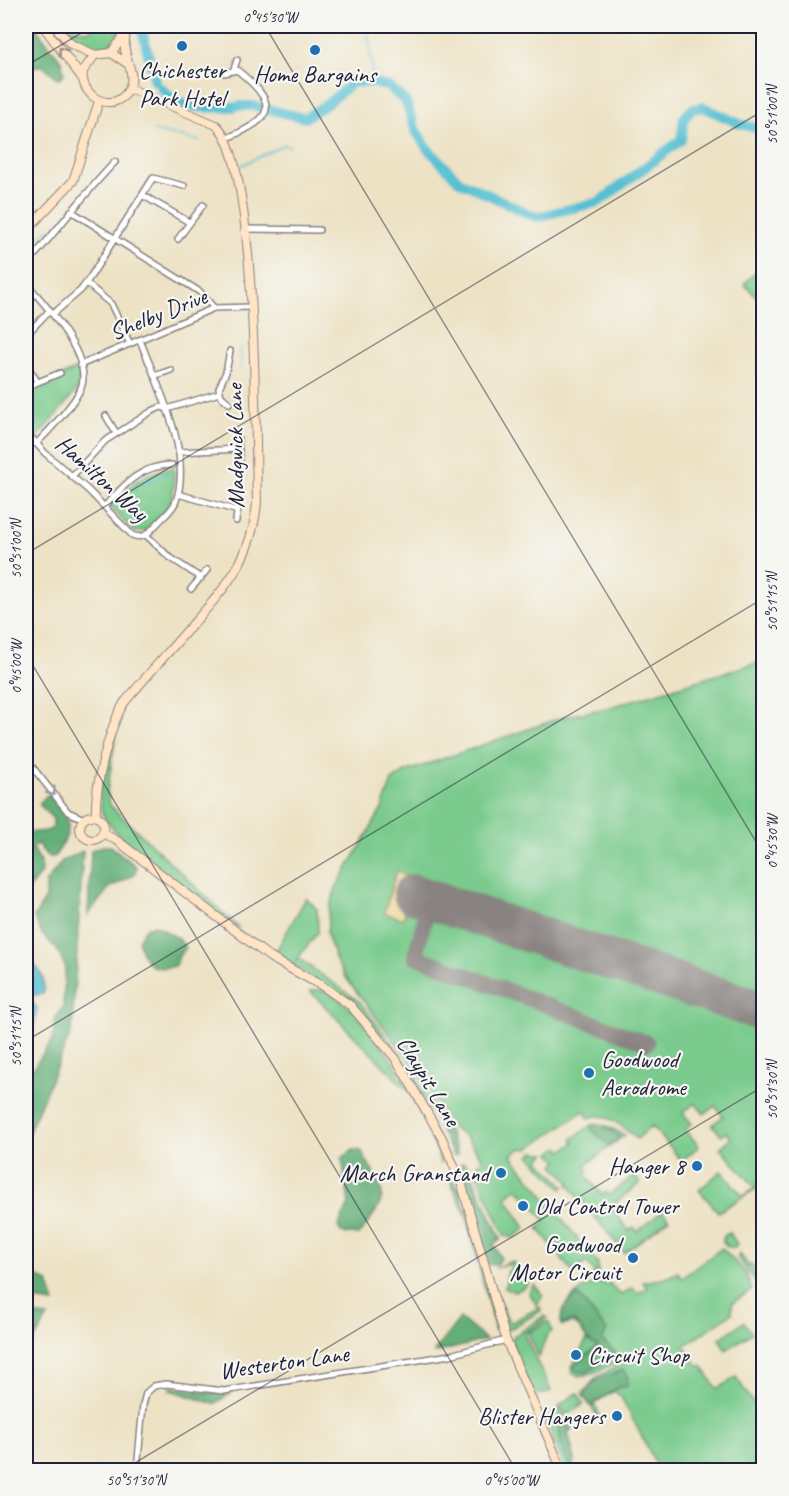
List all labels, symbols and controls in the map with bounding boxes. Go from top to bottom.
text: 0°45'30"W [243,8,300,27]
marker: Chichester Park Hotel [175,39,189,53]
marker: Home Bargains [308,43,322,57]
one-way arrow [59,47,70,58]
place label: Chichester Park Hotel [139,55,229,113]
place label: Home Bargains [254,59,378,89]
text: 50°51'00"N [763,82,782,145]
street label: Shelby Drive [105,280,213,347]
street label: Madgwick Lane [219,381,251,508]
street label: Hamilton Way [49,428,156,529]
text: 50°51'00"N [7,516,26,579]
text: 50°51'15"N [763,569,782,632]
text: 0°45'00"W [7,637,26,694]
one-way arrow [45,785,56,796]
text: 0°45'30"W [763,812,782,869]
text: 50°51'15"N [7,1004,26,1067]
street label: Claypit Lane [390,1030,469,1134]
place label: Goodwood Aerodrome [601,1044,688,1102]
text: 50°51'30"N [763,1057,782,1120]
marker: Goodwood Aerodrome [582,1066,596,1080]
place label: Hanger 8 [609,1151,687,1181]
place label: March Granstand [340,1158,493,1188]
marker: Hanger 8 [690,1159,704,1173]
marker: March Granstand [494,1166,508,1180]
place label: Old Control Tower [535,1191,681,1221]
marker: Old Control Tower [516,1199,530,1213]
place label: Goodwood Motor Circuit [510,1229,625,1287]
marker: Goodwood Motor Circuit [626,1251,640,1265]
street label: Westerton Lane [217,1338,353,1386]
place label: Circuit Shop [588,1340,691,1370]
marker: Circuit Shop [569,1348,583,1362]
place label: Blister Hangers [478,1401,607,1431]
marker: Blister Hangers [610,1409,624,1423]
text: 50°51'30"N [106,1471,169,1490]
text: 0°45'00"W [484,1471,541,1490]

